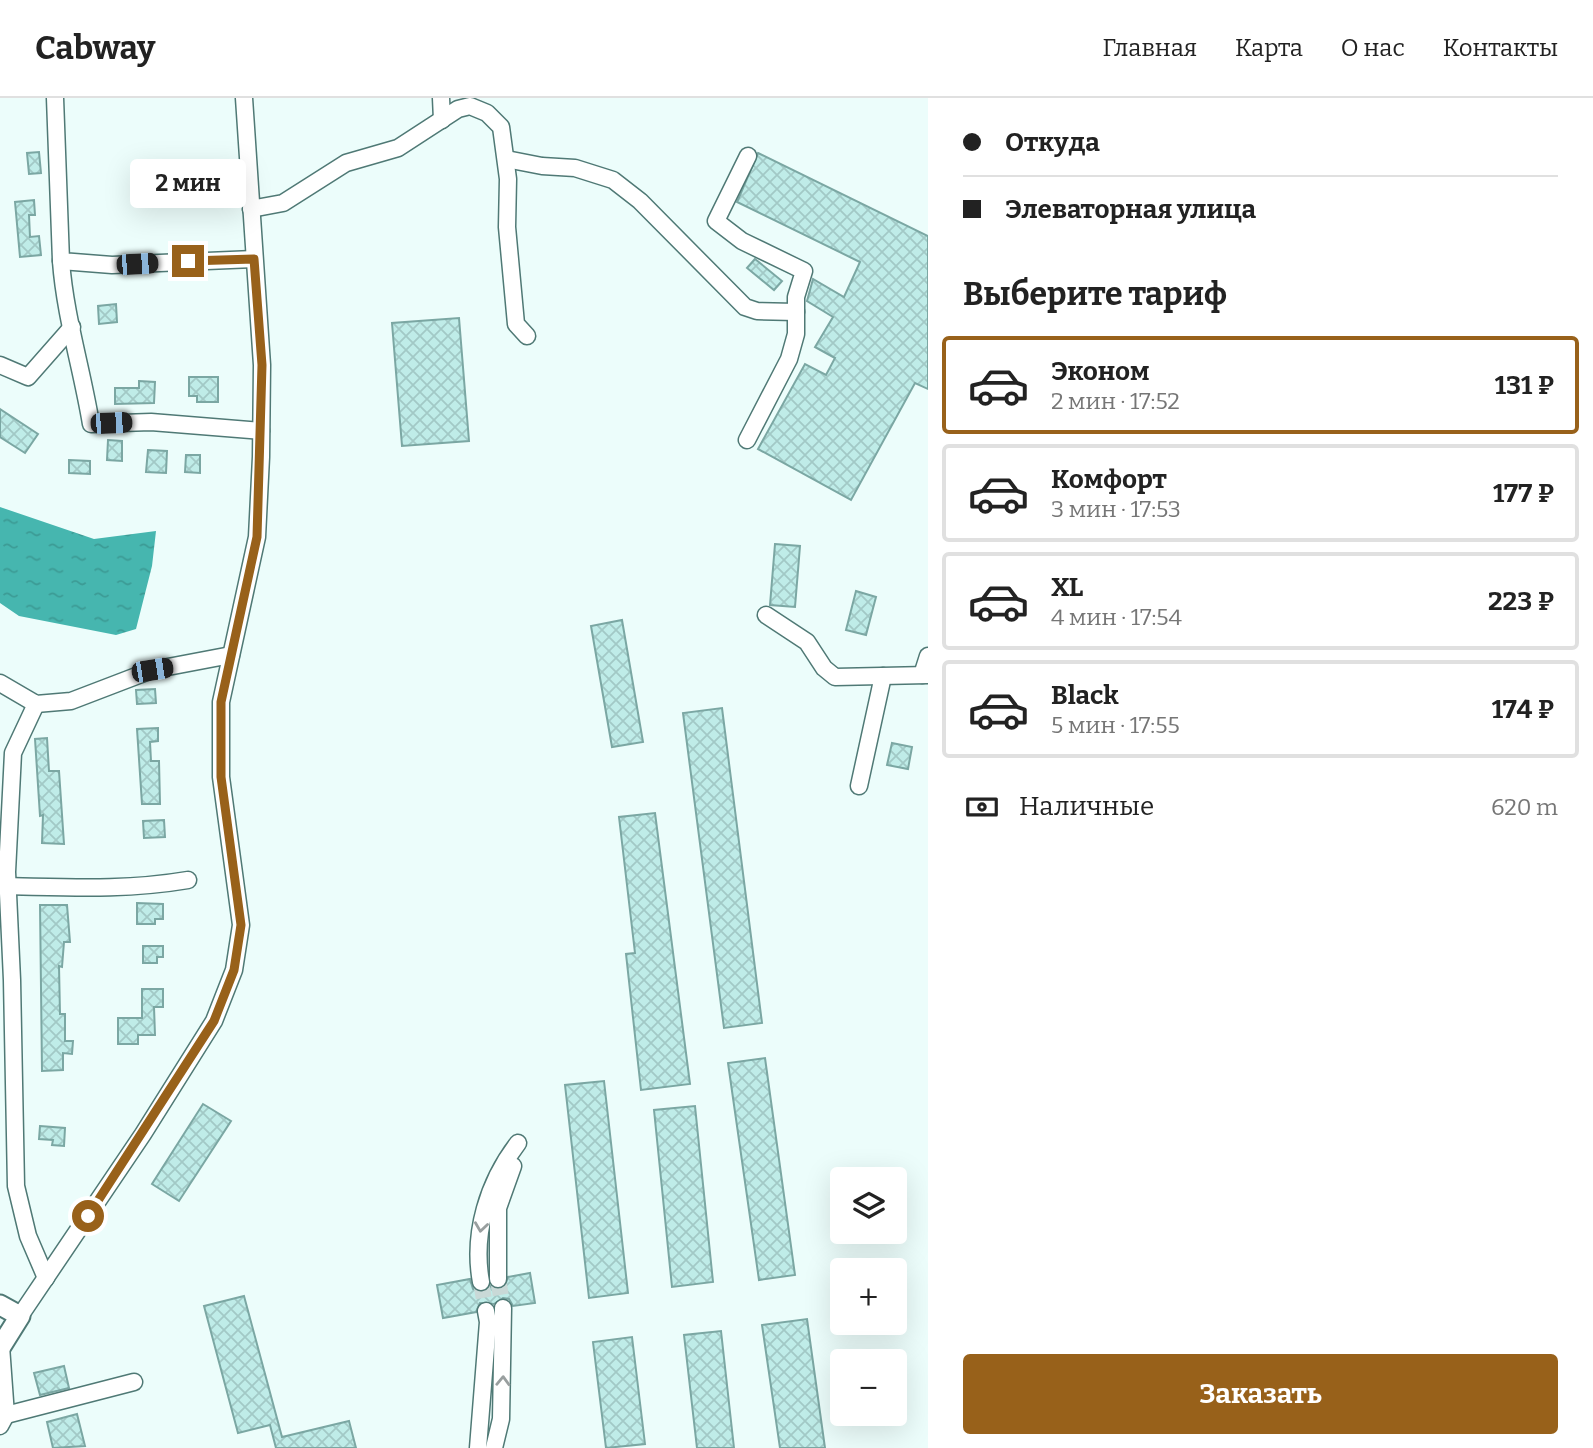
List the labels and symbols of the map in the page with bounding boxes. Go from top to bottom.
callout: 2 мин [130,159,246,208]
route end [172,245,204,277]
car [116,252,159,276]
car [90,412,133,434]
car [130,656,175,684]
route start [72,1200,104,1232]
one-way arrow [474,1221,489,1233]
one-way arrow [495,1375,510,1386]

